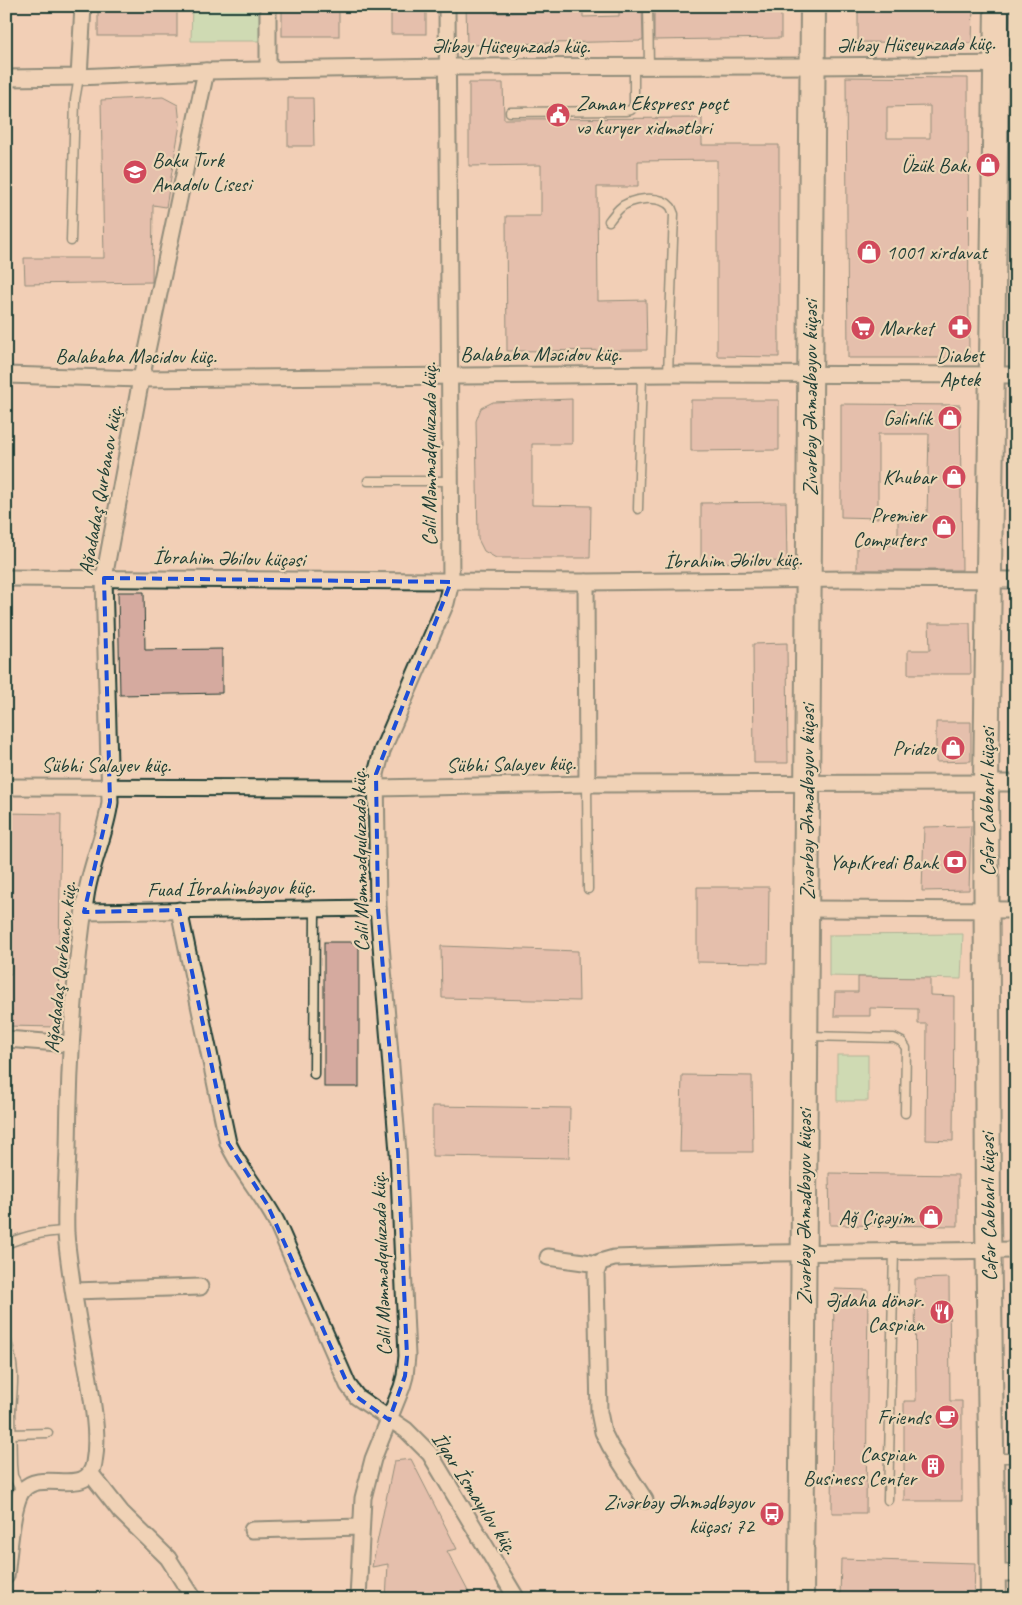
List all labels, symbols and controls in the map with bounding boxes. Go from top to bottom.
street label: Əlibəy Hüseynzadə küç. [836,30,996,58]
street label: Əlibəy Hüseynzadə küç. [432,33,591,59]
place label: Zaman Ekspress poçt və kuryer xidmətləri [576,90,730,140]
public building icon: Zaman Ekspress poçt və kuryer xidmətləri [545,102,571,128]
place label: Baku Turk Anadolu Lisesi [152,147,254,197]
place label: Üzük Bakı [901,152,971,178]
shop icon: Üzük Bakı [975,152,1001,178]
school or university icon: Baku Turk Anadolu Lisesi [122,159,148,185]
shop icon: 1001 xirdavat [856,239,882,265]
place label: 1001 xirdavat [886,239,989,265]
street label: Zivərbəy Əhmədbəyov küçəsi [797,297,823,496]
pharmacy icon: Diabet Aptek [947,314,973,340]
supermarket icon: Market [850,315,876,341]
place label: Market [880,315,936,341]
street label: Balababa Məcidov küç. [460,341,622,367]
place label: Diabet Aptek [936,342,986,392]
street label: Balababa Məcidov küç. [55,343,217,369]
street label: Cəlil Məmmədquluzadə küç. [416,361,442,546]
street label: Ağadadaş Qurbanov küç. [72,402,128,577]
place label: Gəlinlik [883,405,934,431]
shop icon: Gəlinlik [937,405,963,431]
place label: Khubar [883,464,937,490]
shop icon: Khubar [941,464,967,490]
place label: Premier Computers [853,502,928,552]
shop icon: Premier Computers [931,514,957,540]
street label: İbrahim Əbilov küçəsi [153,544,308,572]
street label: İbrahim Əbilov küç. [664,546,803,574]
street label: Zivərbəy Əhmədbəyov küçəsi [794,701,820,900]
street label: Cəfər Cabbarlı küçəsi [974,724,1000,877]
place label: Pridzo [892,735,939,761]
shop icon: Pridzo [940,735,966,761]
street label: Sübhi Salayev küç. [446,750,577,778]
street label: Sübhi Salayev küç. [41,752,172,778]
street label: Cəlil Məmmədquluzadə küç. [345,767,375,952]
place label: YapıKredi Bank [829,849,940,875]
bank icon: YapıKredi Bank [942,849,968,875]
street label: Fuad İbrahimbəyov küç. [147,874,316,902]
street label: Ağadadaş Qurbanov küç. [38,879,82,1054]
street label: Zivərbəy Əhmədbəyov küçəsi [791,1106,817,1305]
street label: Cəfər Cabbarlı küçəsi [974,1129,1002,1282]
street label: Cəlil Məmmədquluzadə küç. [365,1171,397,1356]
place label: Ağ Çiçəyim [839,1204,915,1230]
shop icon: Ağ Çiçəyim [918,1204,944,1230]
place label: Əjdaha dönər. Caspian [825,1287,926,1337]
restaurant icon: Əjdaha dönər. Caspian [929,1299,955,1325]
place label: Friends [877,1404,932,1430]
cafe icon: Friends [934,1404,960,1430]
street label: İlqar İsmayılov küç. [426,1427,525,1560]
place label: Caspian Business Center [803,1441,918,1491]
building icon: Caspian Business Center [920,1453,946,1479]
place label: Zivərbəy Əhmədbəyov küçəsi 72 [604,1489,756,1539]
bus stop icon: Zivərbəy Əhmədbəyov küçəsi 72 [759,1501,785,1527]

